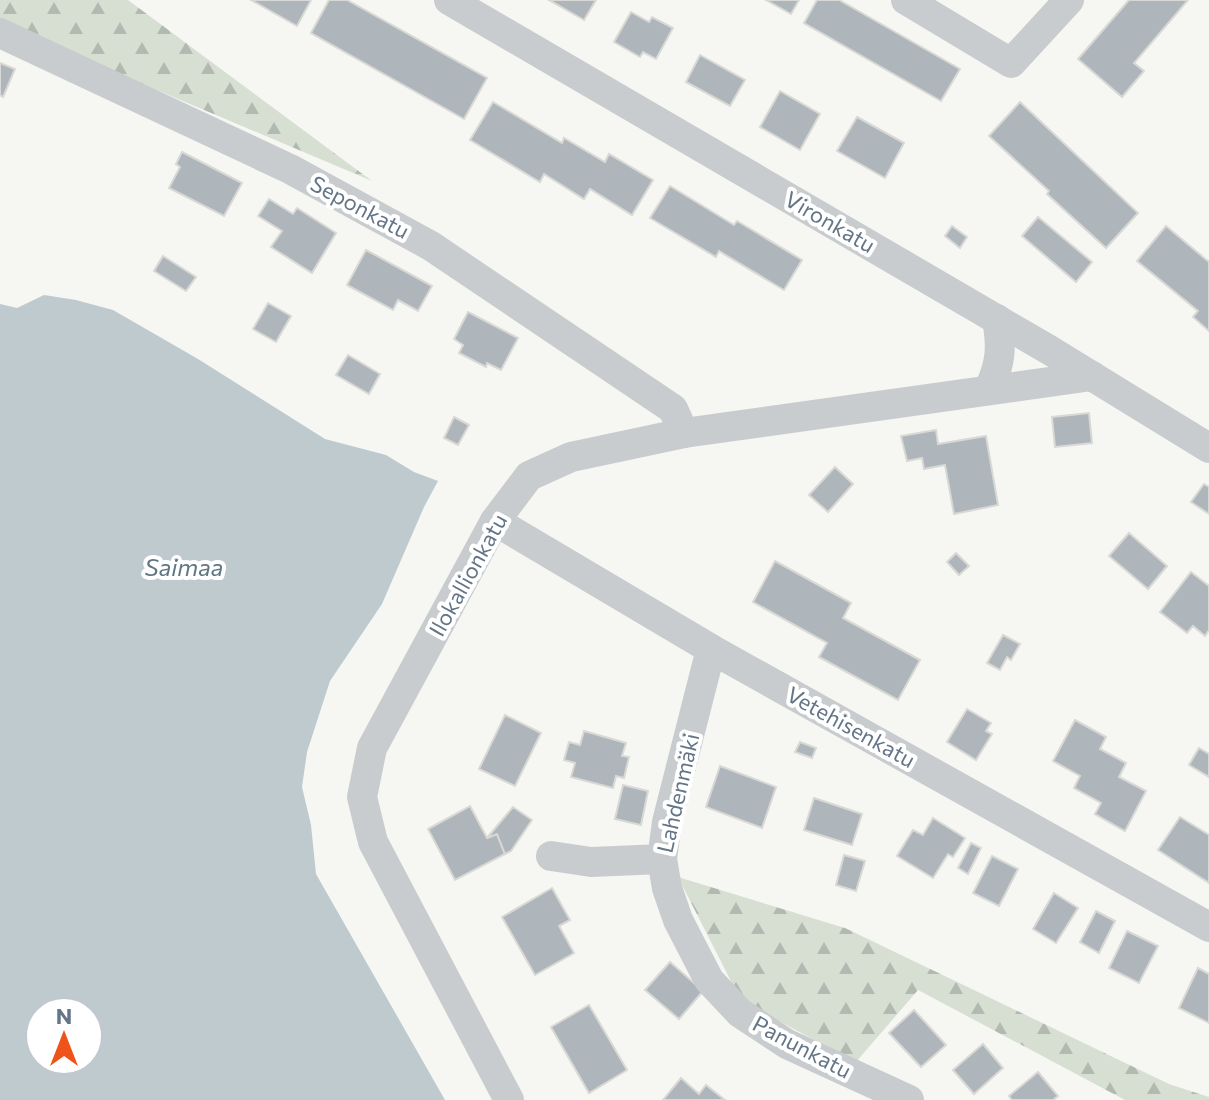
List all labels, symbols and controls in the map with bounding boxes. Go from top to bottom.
street label: Seponkatu [306,169,414,244]
street label: Vironkatu [780,185,880,258]
street label: Ilokallionkatu [423,509,512,641]
water label: Saimaa [145,552,223,581]
street label: Vetehisenkatu [782,680,920,773]
street label: Lahdenmäki [651,731,704,855]
north arrow [24,996,104,1076]
text: N [56,1002,72,1029]
street label: Panunkatu [748,1009,856,1084]

